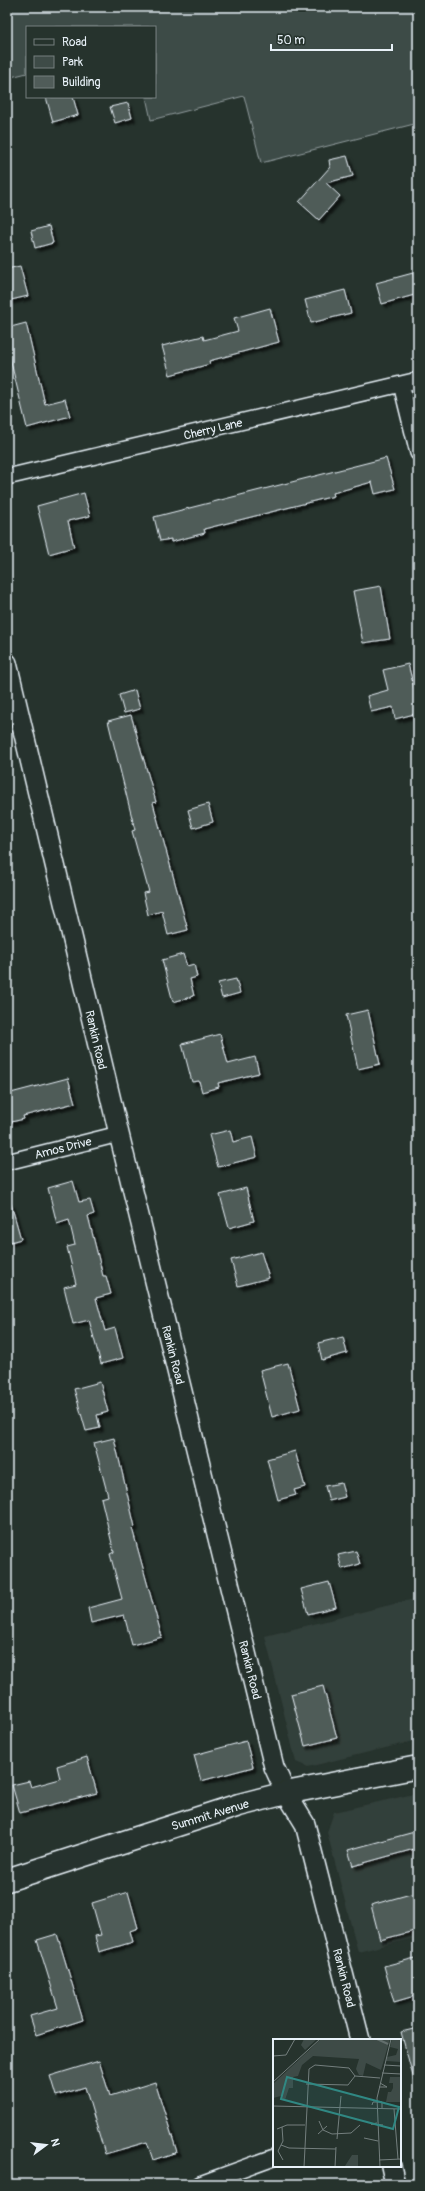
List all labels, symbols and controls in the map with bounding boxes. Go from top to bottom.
legend [26,26,156,98]
scale bar [271,26,392,52]
text: 50 m [277,33,305,48]
text: Road [62,35,87,50]
text: Park [62,55,83,70]
text: Building [62,75,101,90]
street label: Cherry Lane [182,415,244,444]
street label: Rankin Road [81,1009,110,1071]
street label: Amos Drive [33,1134,93,1163]
street label: Rankin Road [158,1324,187,1386]
street label: Rankin Road [235,1639,264,1701]
street label: Summit Avenue [169,1797,251,1834]
street label: Rankin Road [329,1947,358,2009]
inset map [273,2039,401,2167]
north arrow [26,2125,66,2165]
text: N [48,2137,63,2148]

